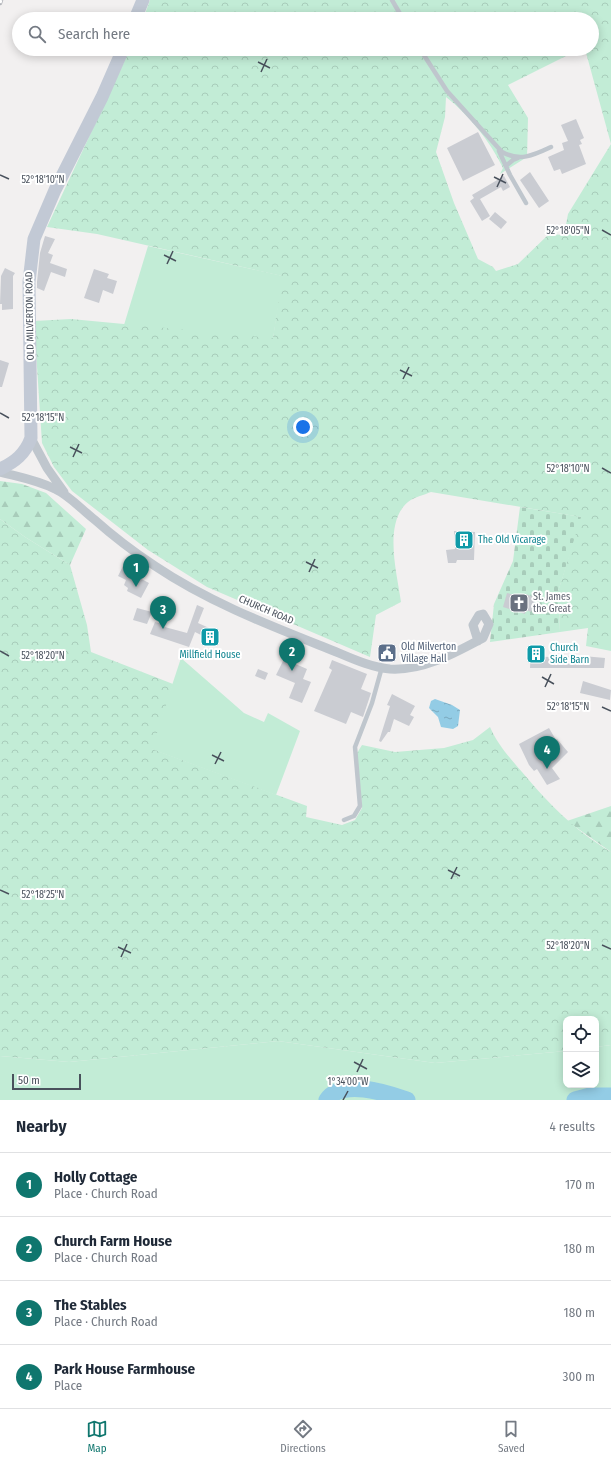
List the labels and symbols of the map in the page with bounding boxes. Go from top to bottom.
text: 52°18'10"N [21,174,65,186]
text: 52°18'05"N [546,225,590,237]
street label: OLD MILVERTON ROAD [23,271,37,361]
text: 52°18'15"N [22,412,64,424]
your location [293,417,313,437]
text: 52°18'10"N [546,463,590,475]
building icon: The Old Vicarage [453,529,475,551]
place label: The Old Vicarage [478,534,546,546]
pin: 1 [123,554,149,587]
place label: St. James the Great [533,591,572,615]
church icon: St. James the Great [508,592,530,614]
street label: CHURCH ROAD [237,593,295,627]
pin: 3 [150,596,176,629]
building icon: Millfield House [199,626,221,648]
pin: 2 [279,638,305,671]
place label: Old Milverton Village Hall [401,641,456,665]
public building icon: Old Milverton Village Hall [376,642,398,664]
place label: Church Side Barn [550,642,589,666]
building icon: Church Side Barn [525,643,547,665]
place label: Millfield House [179,649,241,661]
text: 52°18'20"N [21,650,65,662]
text: 52°18'15"N [547,701,589,713]
pin: 4 [534,736,560,769]
text: 52°18'25"N [22,889,64,901]
text: 52°18'20"N [546,940,590,952]
scale bar [12,1072,81,1091]
text: 1°34'00"W [328,1076,369,1088]

